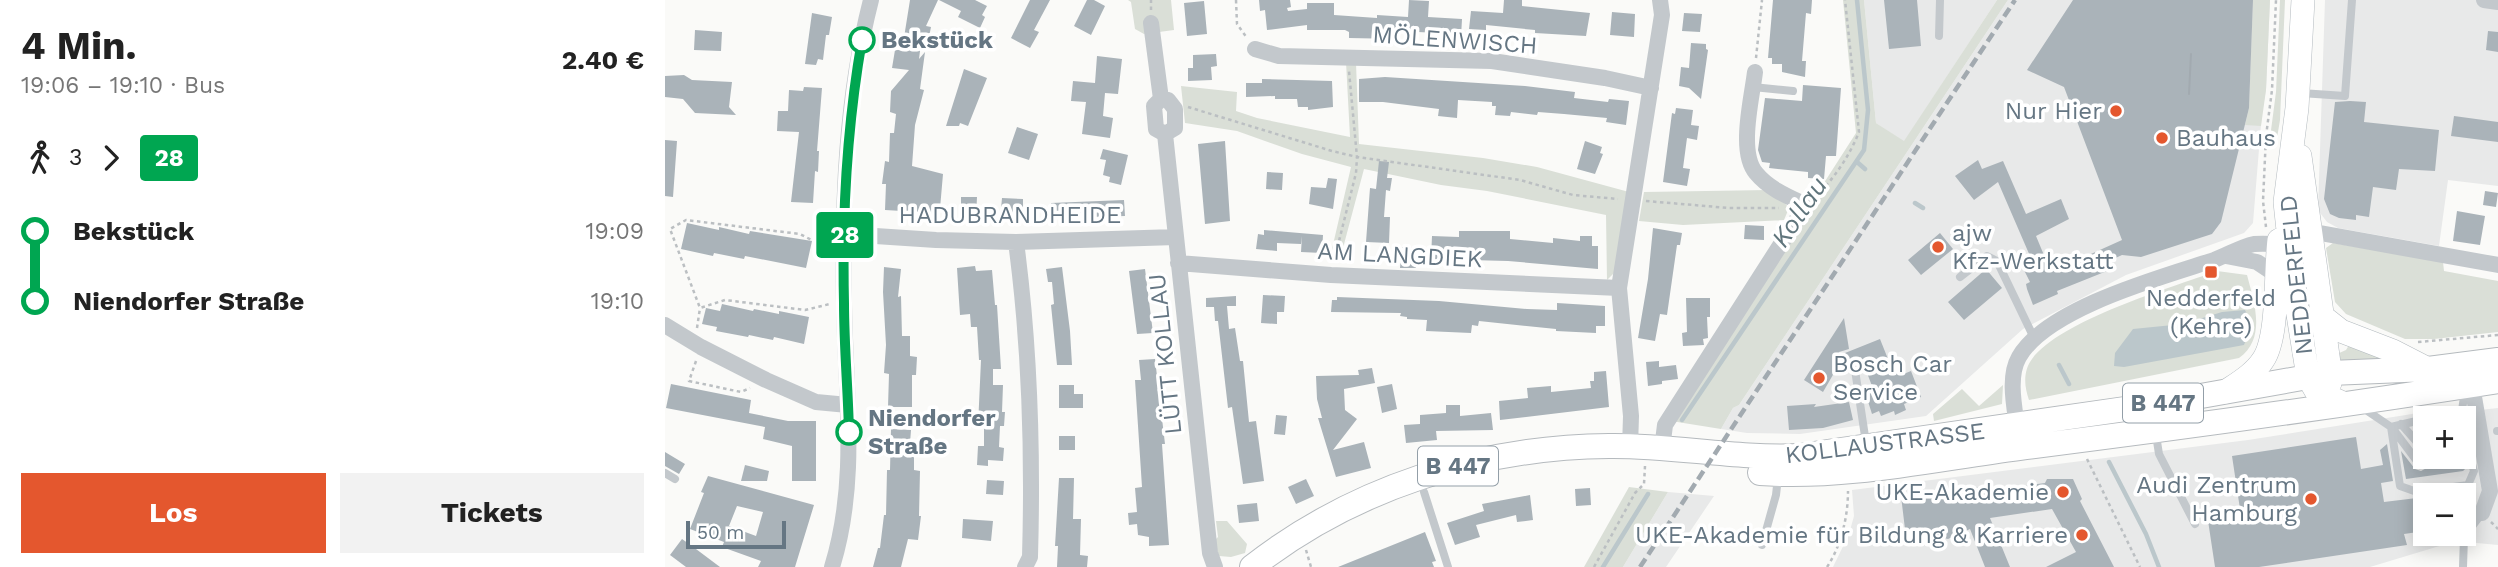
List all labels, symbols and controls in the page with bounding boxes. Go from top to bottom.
street label: MÖLENWISCH [1372,20,1538,60]
text: 4 Min. [21,24,137,68]
place label: Bekstück [881,26,993,54]
marker: Bekstück [849,27,875,53]
text: 2.40 € [562,45,644,75]
text: 19:06 – 19:10 · Bus [21,72,225,99]
place label: Nur Hier [2005,97,2102,125]
marker: Nur Hier [2108,103,2124,119]
place label: Bauhaus [2176,124,2276,152]
marker: Bauhaus [2154,130,2170,146]
icon: walk [21,139,59,177]
icon: forward [92,139,130,177]
text: 3 [69,144,82,171]
text: 28 [154,144,184,172]
water label: Kollau [1765,171,1833,253]
street label: NEDDERFELD [2274,194,2318,356]
street label: HADUBRANDHEIDE [899,201,1121,229]
line badge: 28 [813,212,877,258]
text: Bekstück [73,216,194,246]
text: 19:09 [586,218,644,245]
place label: ajw Kfz-Werkstatt [1952,219,2114,275]
text: 28 [830,221,860,249]
street label: AM LANGDIEK [1317,237,1483,273]
marker: ajw Kfz-Werkstatt [1930,239,1946,255]
marker: Nedderfeld (Kehre) [2203,264,2219,280]
street label: LÜTT KOLLAU [1143,272,1187,436]
place label: Nedderfeld (Kehre) [2146,284,2276,340]
text: Niendorfer Straße [73,286,304,316]
text: 19:10 [591,288,644,315]
place label: Bosch Car Service [1833,350,1952,406]
marker: Bosch Car Service [1811,370,1827,386]
road number: B 447 [2123,384,2203,422]
place label: Niendorfer Straße [868,404,996,460]
map controls [2413,406,2476,546]
button: + [2413,406,2476,469]
street label: KOLLAUSTRASSE [1784,417,1986,469]
marker: Niendorfer Straße [836,419,862,445]
road number: B 447 [1418,446,1498,486]
place label: Audi Zentrum Hamburg [2136,471,2297,527]
button: Los [21,473,326,553]
button: Tickets [340,473,644,553]
place label: UKE-Akademie [1876,478,2049,506]
button: − [2413,483,2476,546]
marker: UKE-Akademie [2055,484,2071,500]
marker: Audi Zentrum Hamburg [2303,491,2319,507]
scale bar [686,518,786,550]
text: 50 m [697,521,744,544]
place label: UKE-Akademie für Bildung & Karriere [1635,521,2068,549]
marker: UKE-Akademie für Bildung & Karriere [2074,527,2090,543]

